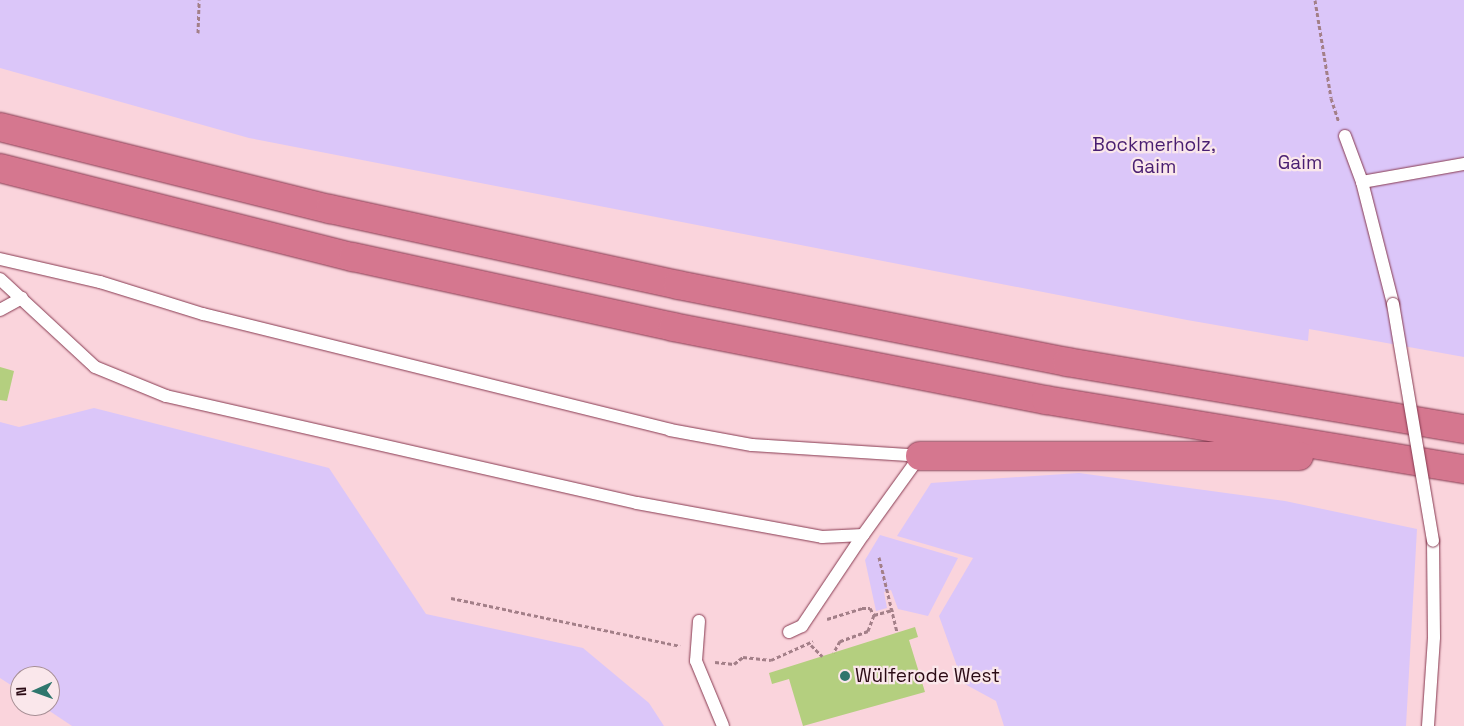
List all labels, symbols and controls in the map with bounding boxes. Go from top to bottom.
park label: Bockmerholz, Gaim [1092,134,1216,178]
park label: Gaim [1278,152,1322,174]
place label: Wülferode West [855,665,1000,687]
north arrow [10,666,60,716]
marker: Wülferode West [839,670,851,682]
text: N [12,686,30,697]

